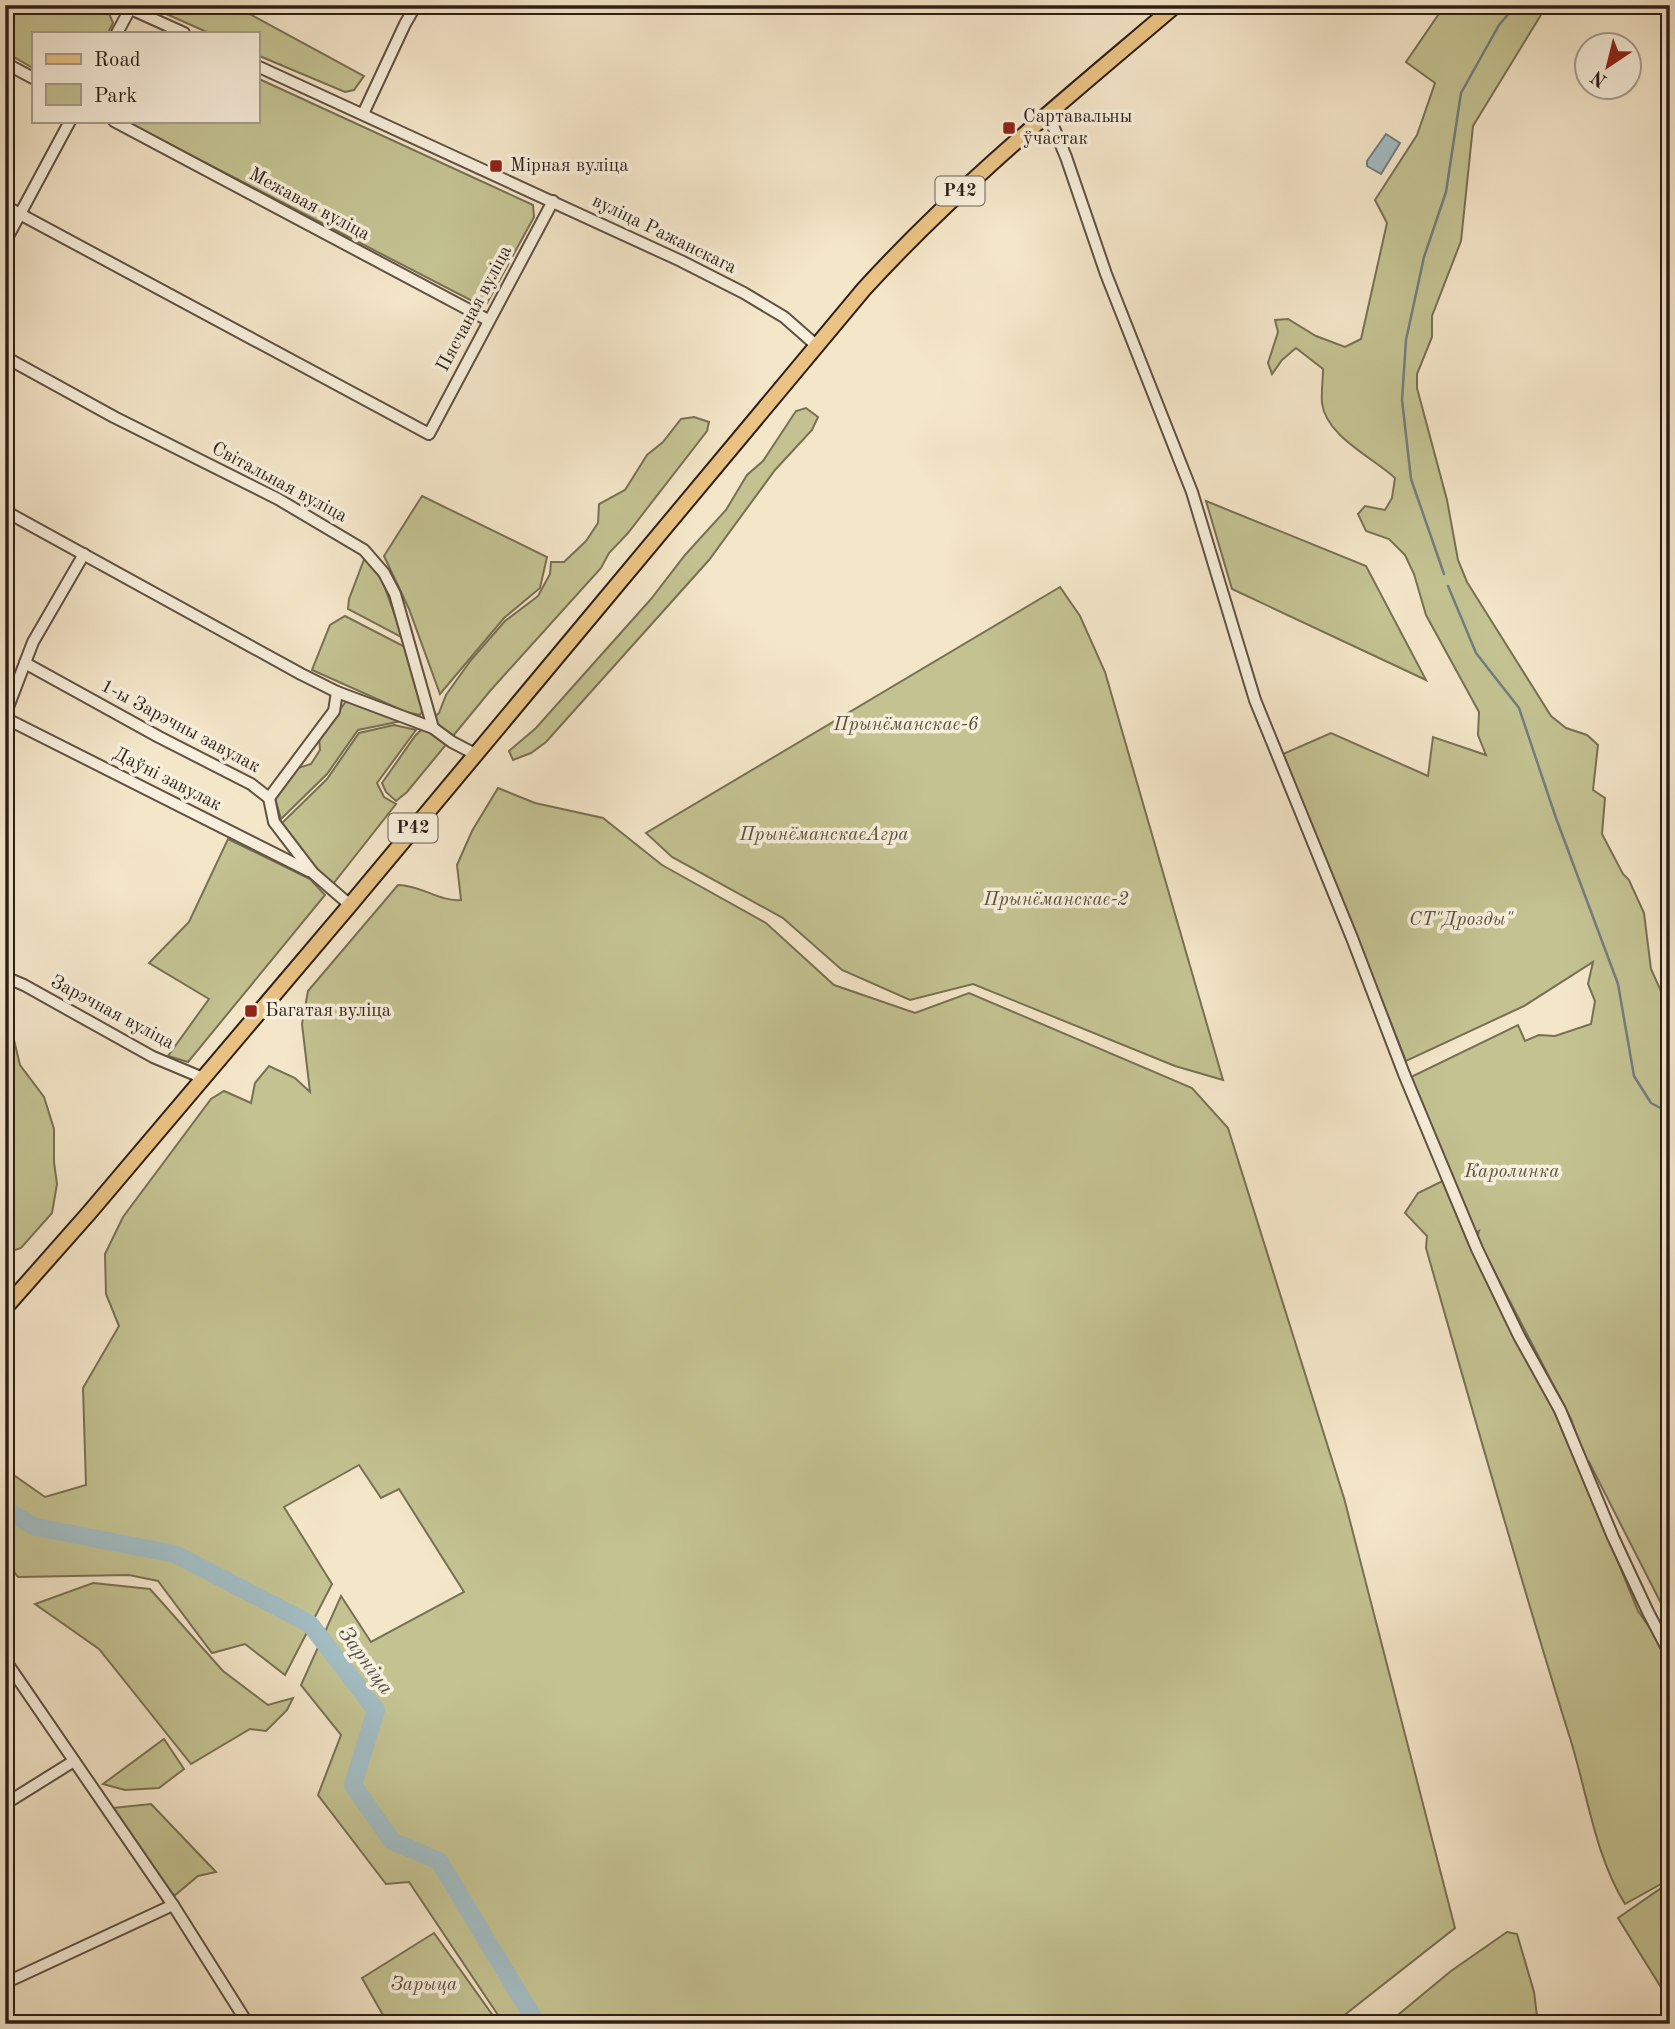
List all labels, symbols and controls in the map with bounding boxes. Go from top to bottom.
legend [32,32,259,122]
north arrow [1574,32,1644,102]
text: Road [94,50,141,71]
text: N [1588,66,1611,90]
text: Park [94,86,137,107]
place label: Сартавальны ўчастак [1023,108,1132,149]
marker: Сартавальны ўчастак [1001,120,1017,136]
place label: Мірная вуліца [510,157,629,176]
marker: Мірная вуліца [488,158,504,174]
street label: Межавая вуліца [245,165,373,245]
road number: Р42 [936,176,984,206]
street label: вуліца Ражанскага [589,192,740,278]
street label: Пясчаная вуліца [434,242,516,375]
street label: Світальная вуліца [208,439,350,527]
street label: 1-ы Зарэчны завулак [97,677,263,777]
park label: Прынёманскае-6 [833,716,978,735]
street label: Даўні завулак [110,745,225,816]
road number: Р42 [388,814,438,842]
park label: ПрынёманскаеАгра [738,826,909,845]
park label: Прынёманскае-2 [983,891,1128,910]
park label: СТ"Дрозды" [1409,911,1514,930]
street label: Зарэчная вуліца [47,973,177,1054]
place label: Багатая вуліца [265,1002,392,1021]
marker: Багатая вуліца [243,1003,259,1019]
park label: Каролинка [1464,1163,1559,1182]
water label: Зарніца [334,1623,397,1699]
park label: Зарыца [391,1975,457,1995]

